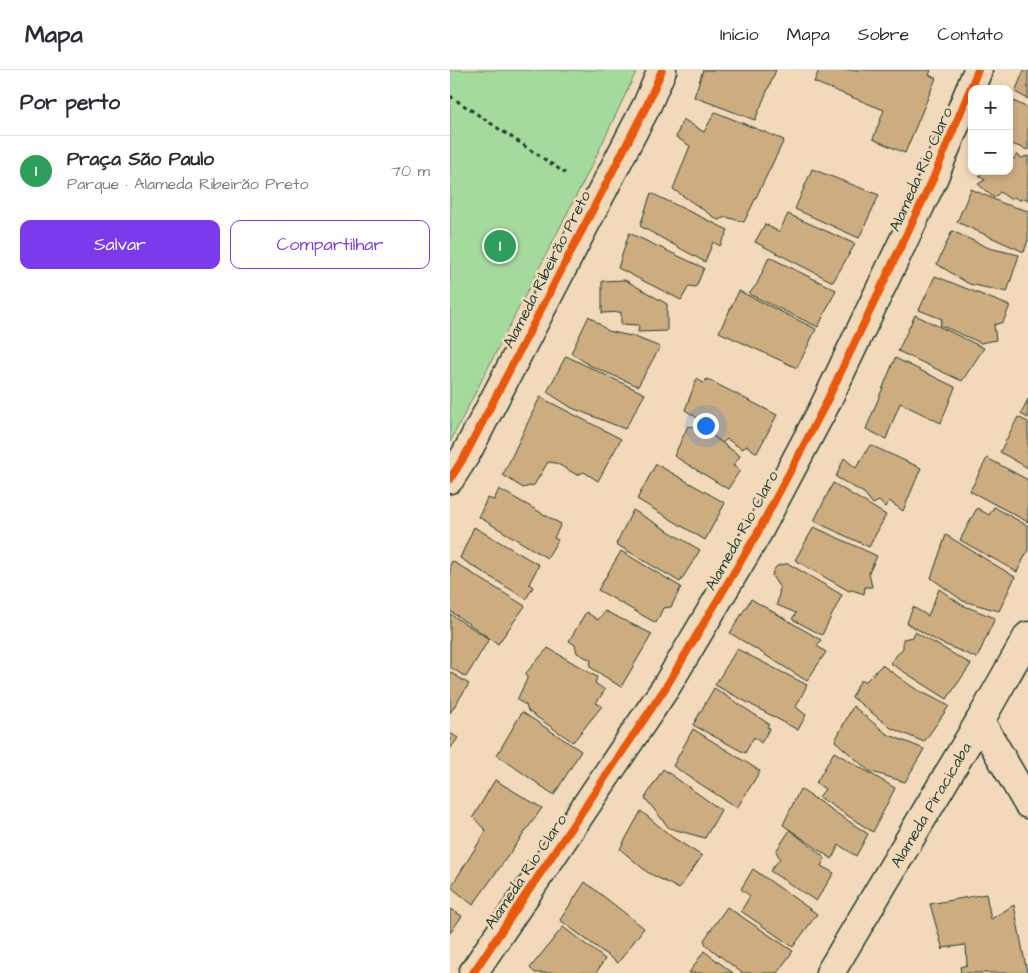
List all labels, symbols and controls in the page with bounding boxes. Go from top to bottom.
text: Mapa [25,18,83,52]
text: Início [720,22,759,47]
text: Mapa [787,22,830,47]
text: Sobre [858,22,909,47]
text: Contato [937,22,1003,47]
map controls [968,85,1013,175]
button: + [968,85,1013,130]
text: Por perto [20,88,120,117]
street label: Alameda Rio Claro [884,104,958,235]
button: − [968,130,1013,175]
text: Praça São Paulo [67,146,214,173]
text: 1 [35,160,37,182]
text: 70 m [391,160,430,182]
text: Parque · Alameda Ribeirão Preto [67,173,308,195]
street label: Alameda Ribeirão Preto [498,187,596,352]
button: Salvar [20,220,220,269]
button: Compartilhar [230,220,430,269]
pin: 1 [484,227,516,265]
your location [693,413,719,439]
street label: Alameda Rio Claro [700,467,784,594]
street label: Alameda Piracicaba [885,738,977,872]
street label: Alameda Rio Claro [479,810,572,933]

